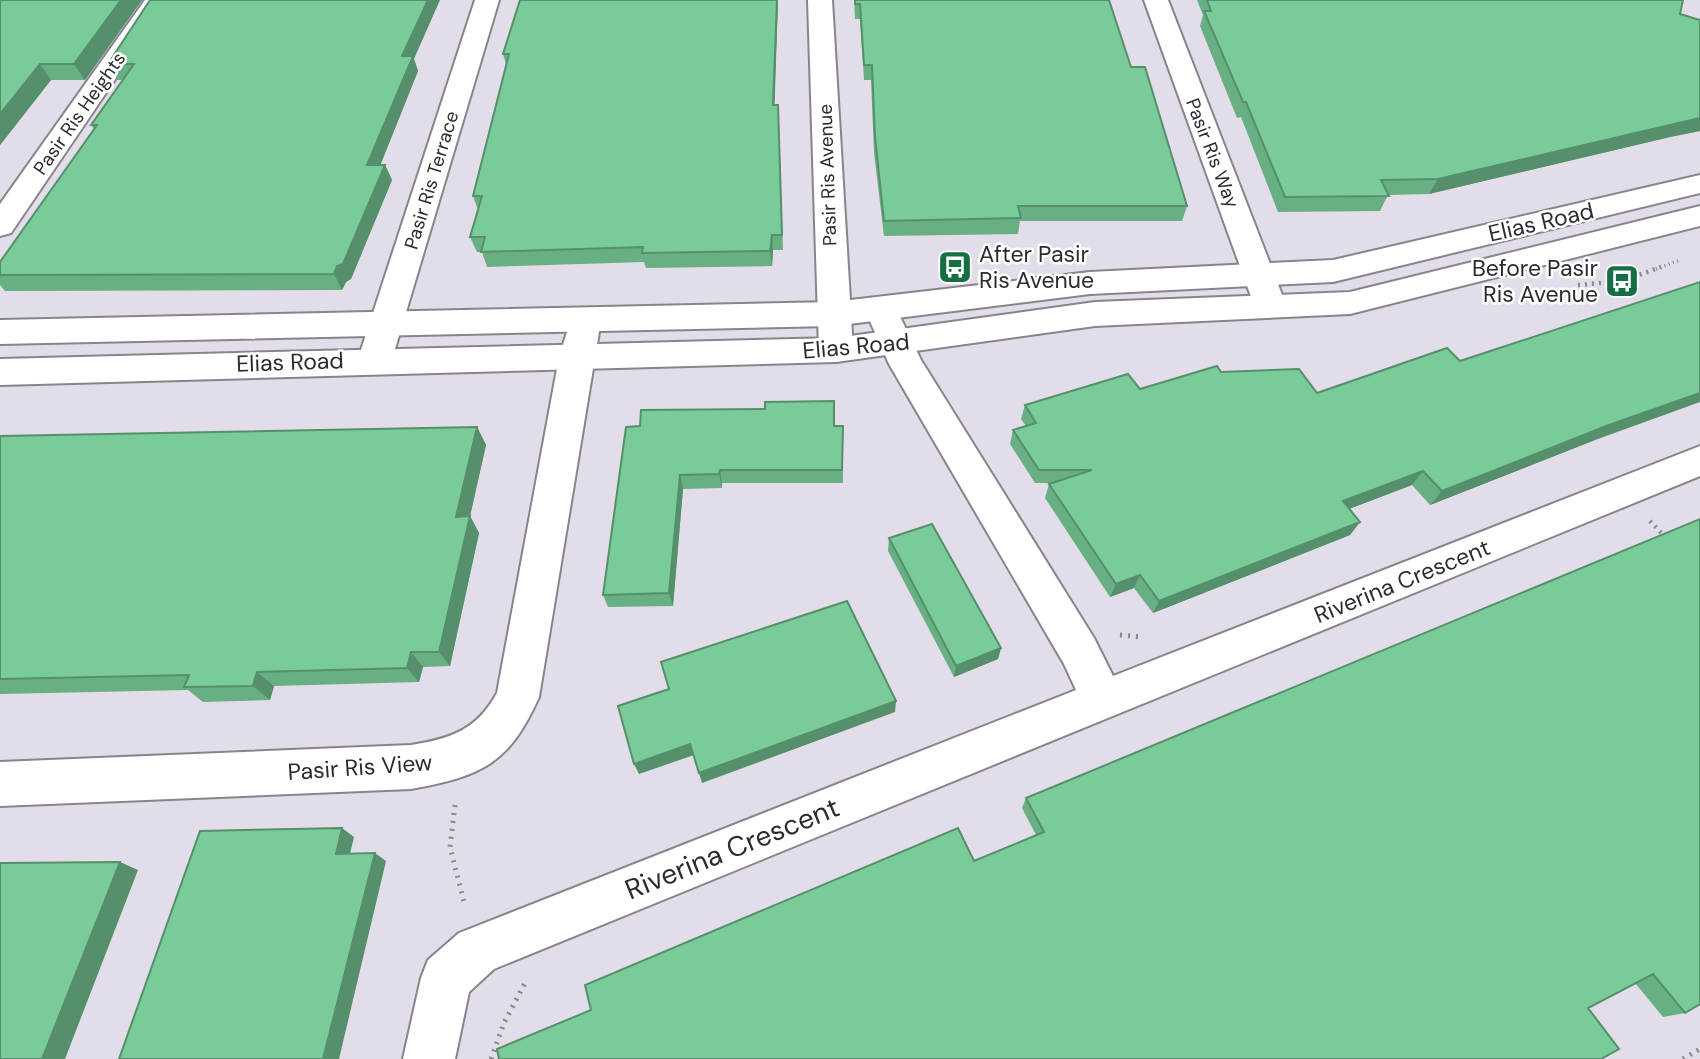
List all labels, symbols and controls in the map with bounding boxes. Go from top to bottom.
street label: Pasir Ris Heights [28,47,131,180]
street label: Pasir Ris Way [1180,95,1245,212]
street label: Pasir Ris Avenue [813,104,842,246]
street label: Pasir Ris Terrace [399,108,464,252]
street label: Elias Road [1485,195,1597,249]
place label: After Pasir Ris Avenue [979,239,1094,295]
bus stop icon: After Pasir Ris Avenue [936,248,974,286]
place label: Before Pasir Ris Avenue [1472,253,1598,309]
bus stop icon: Before Pasir Ris Avenue [1603,262,1641,300]
street label: Elias Road [801,326,911,366]
street label: Elias Road [236,345,344,379]
street label: Riverina Crescent [1310,532,1494,630]
street label: Pasir Ris View [287,747,433,787]
street label: Riverina Crescent [620,789,845,908]

